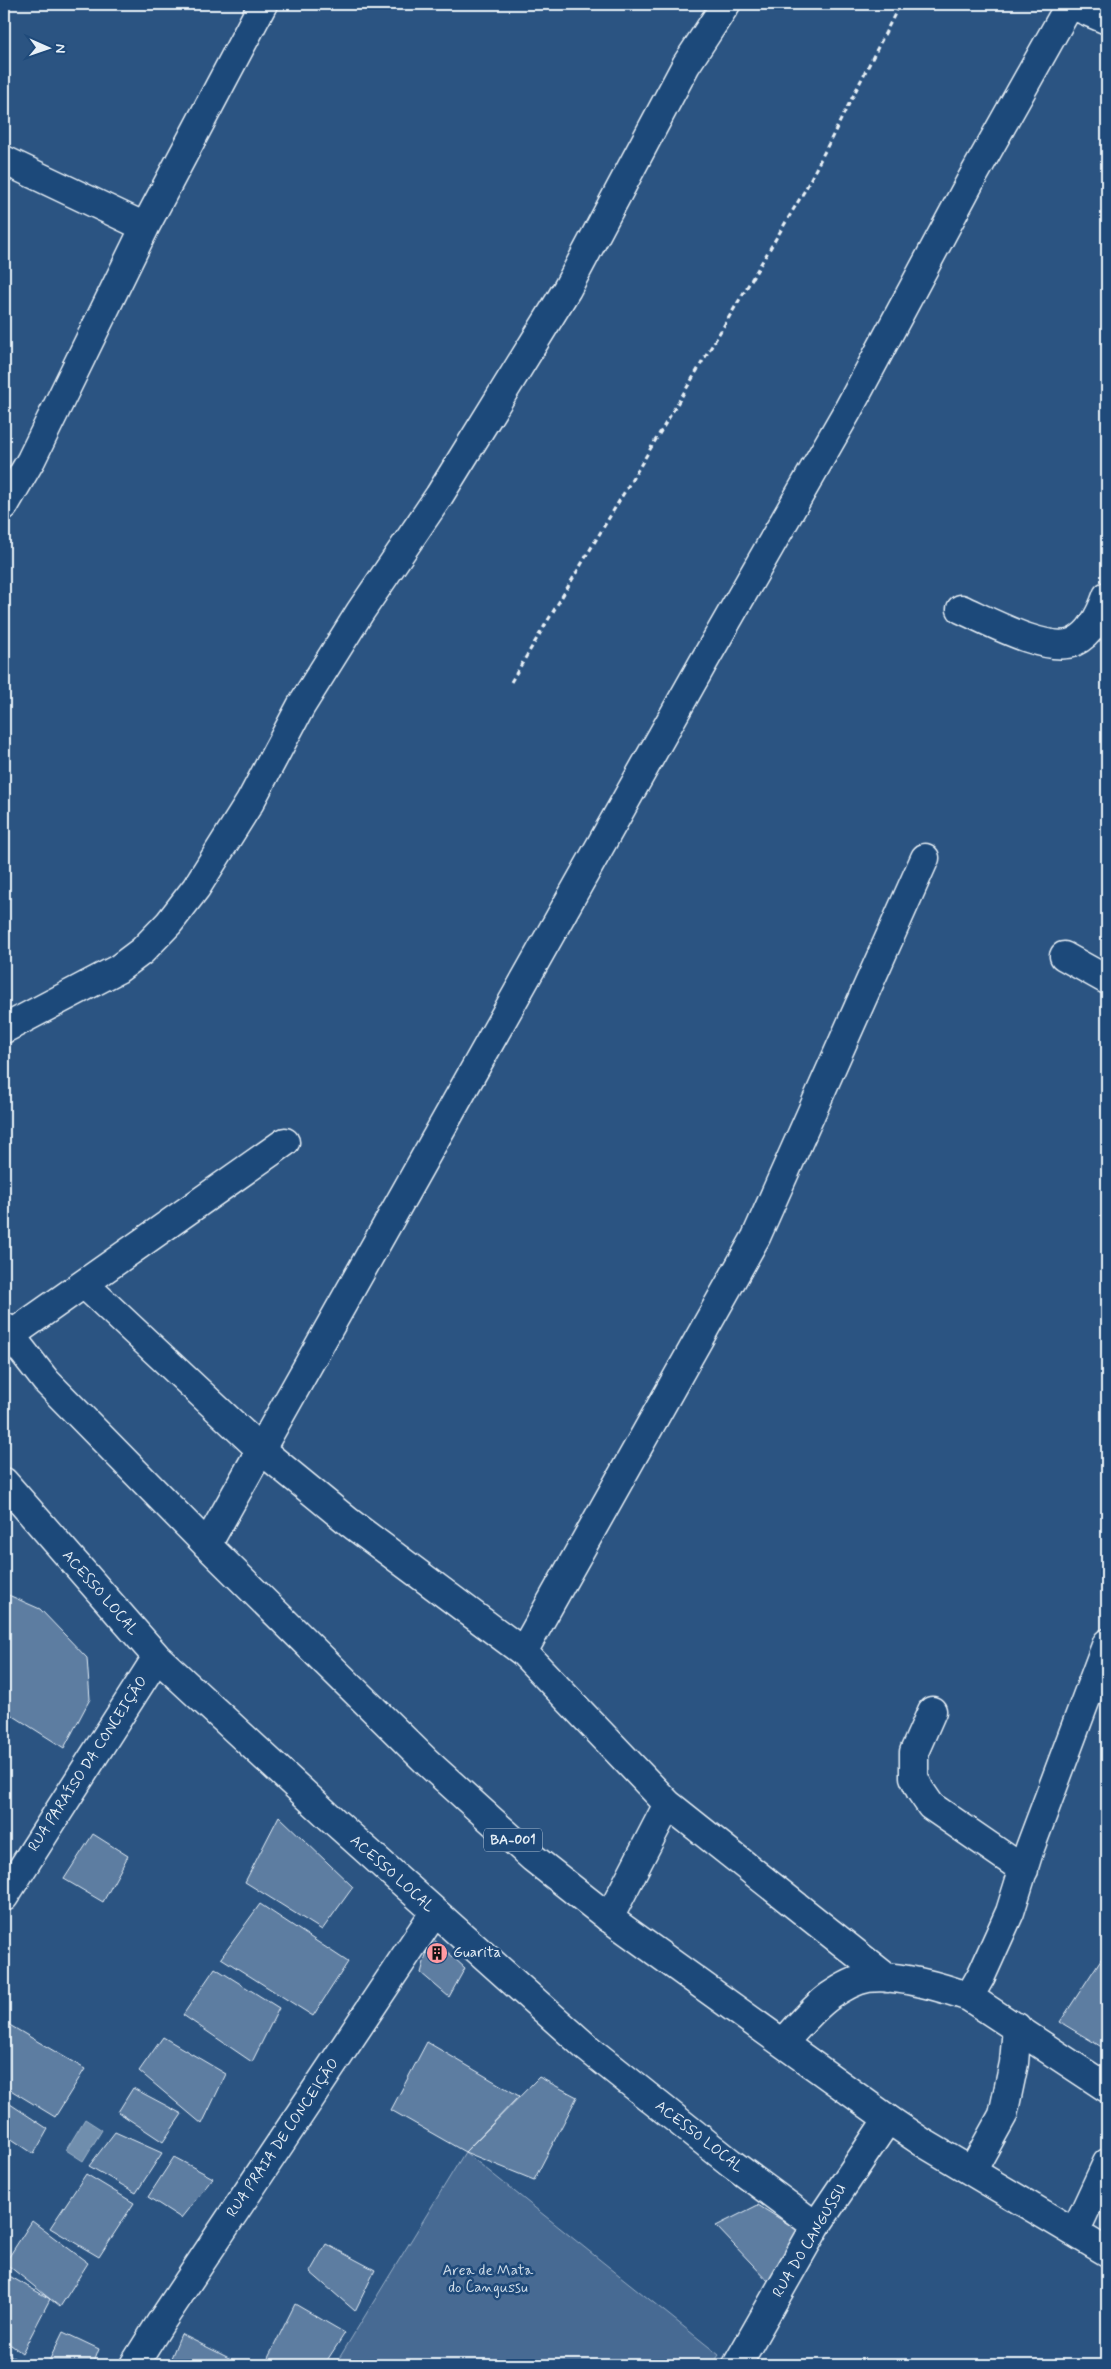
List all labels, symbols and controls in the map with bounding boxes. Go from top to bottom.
north arrow [22,22,72,72]
text: N [51,43,69,53]
street label: ACESSO LOCAL [57,1546,143,1640]
street label: RUA PARAÍSO DA CONCEIÇÃO [23,1672,152,1856]
road number: BA-001 [484,1828,542,1852]
street label: ACESSO LOCAL [346,1831,438,1917]
building icon: Guarita [425,1941,449,1965]
place label: Guarita [453,1943,501,1963]
street label: RUA PRAIA DE CONCEIÇÃO [222,2055,344,2221]
street label: ACESSO LOCAL [651,2096,747,2178]
street label: RUA DO CANGUSSU [768,2181,852,2301]
park label: Area de Mata do Cangussu [443,2261,534,2298]

